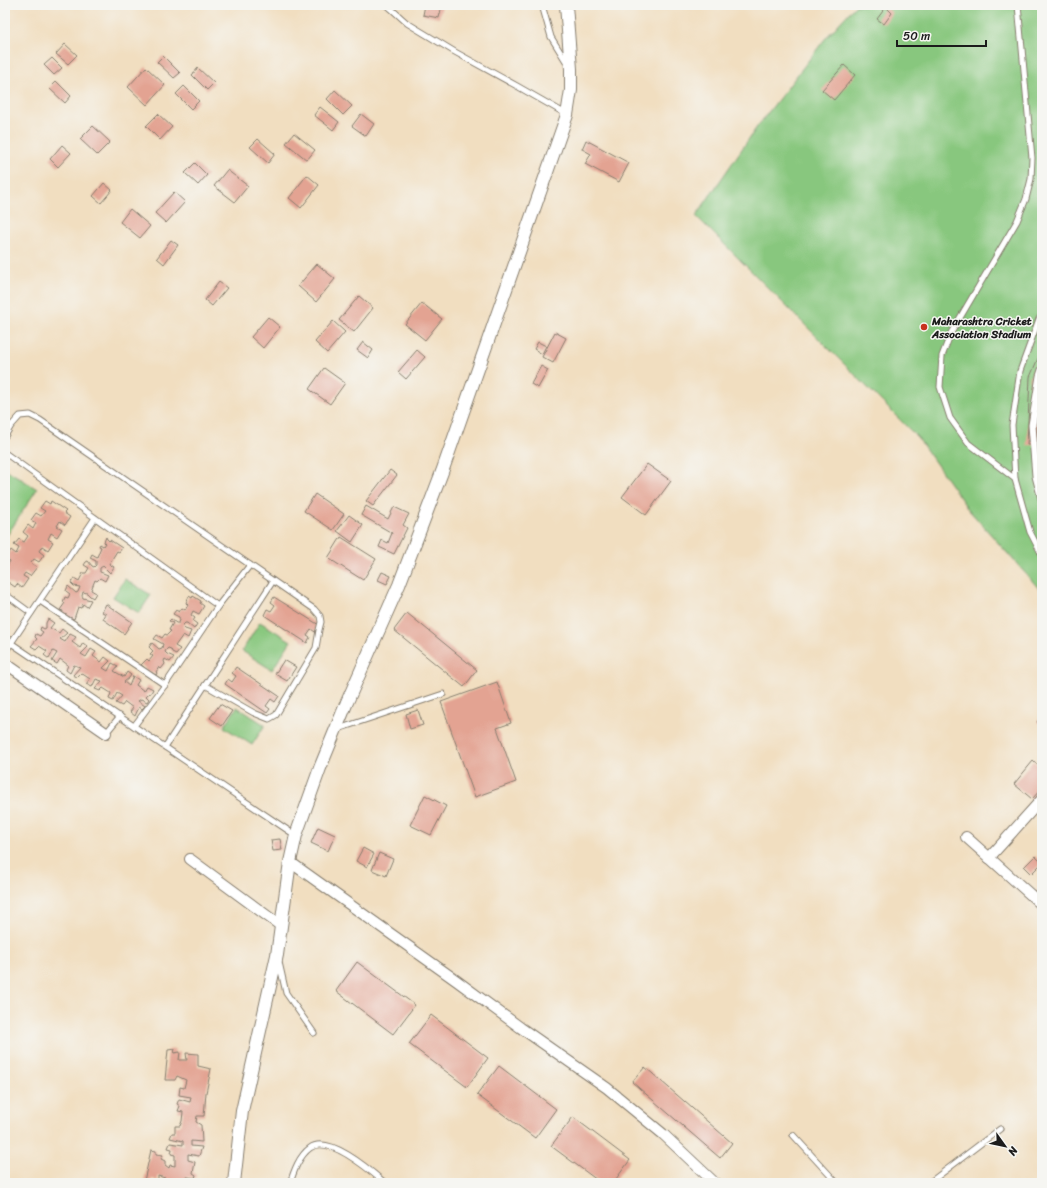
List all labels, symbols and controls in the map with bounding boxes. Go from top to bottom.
scale bar [897,22,986,48]
text: 50 m [903,25,930,47]
place label: Maharashtra Cricket Association Stadium [931,312,1032,344]
marker: Maharashtra Cricket Association Stadium [919,322,929,332]
north arrow [985,1126,1025,1166]
text: N [1003,1142,1024,1160]

